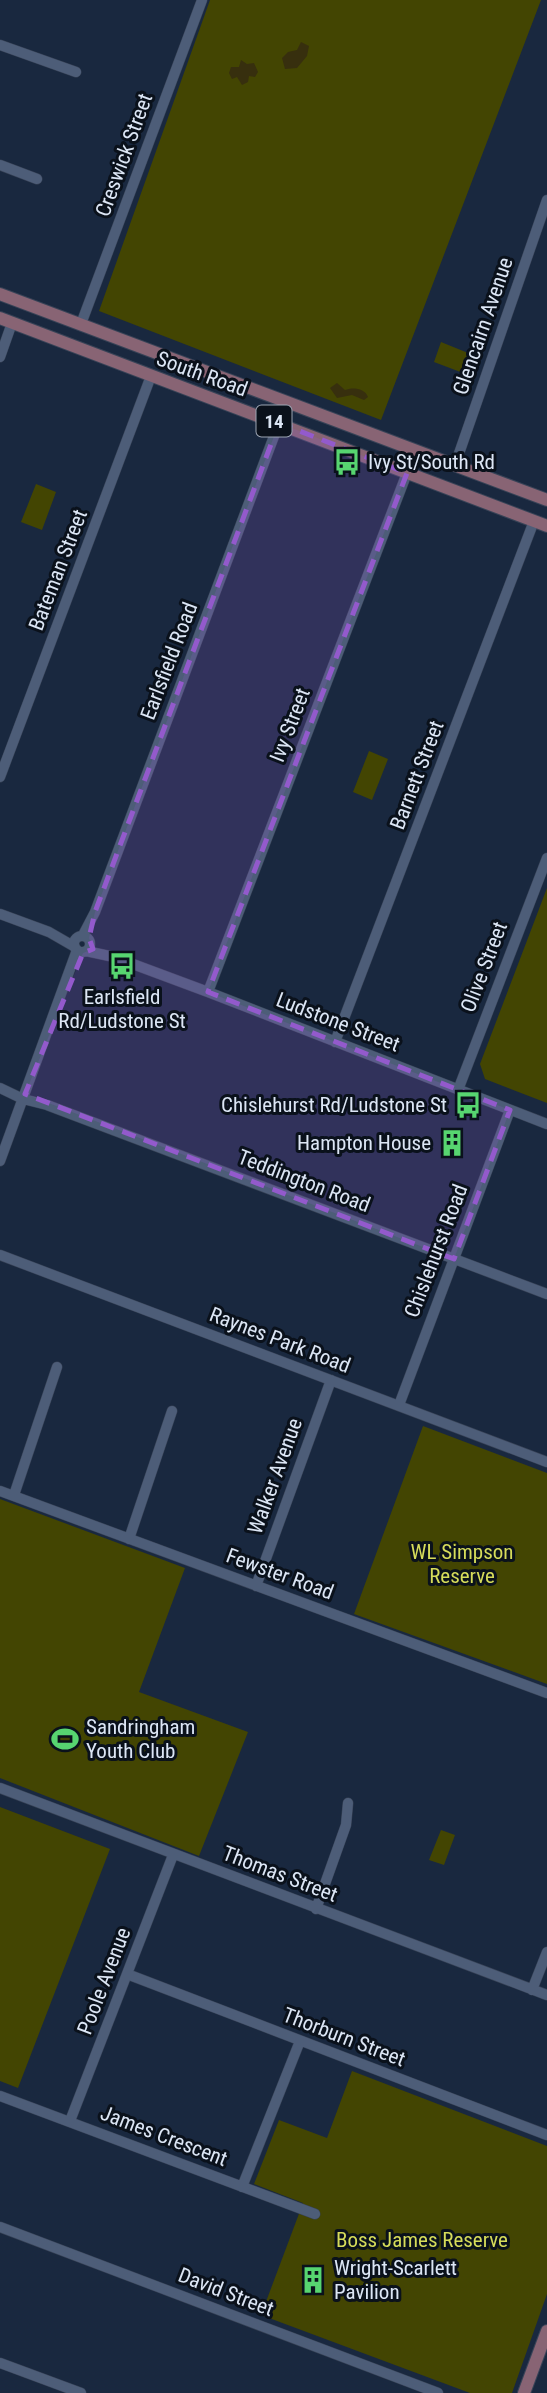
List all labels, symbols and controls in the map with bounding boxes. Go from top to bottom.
street label: Creswick Street [91,90,157,220]
street label: Glencairn Avenue [448,254,518,398]
street label: South Road [153,346,251,402]
road number: 14 [256,406,292,436]
bus stop icon: Ivy St/South Rd [332,447,362,477]
place label: Ivy St/South Rd [368,450,495,474]
street label: Bateman Street [24,506,92,634]
street label: Earlsfield Road [136,599,202,723]
street label: Ivy Street [265,685,315,765]
street label: Barnett Street [385,717,449,833]
street label: Olive Street [456,918,512,1016]
bus stop icon: Earlsfield Rd/Ludstone St [107,951,137,981]
place label: Earlsfield Rd/Ludstone St [58,985,186,1033]
street label: Ludstone Street [273,987,403,1057]
bus stop icon: Chislehurst Rd/Ludstone St [453,1090,483,1120]
place label: Chislehurst Rd/Ludstone St [221,1093,447,1117]
building icon: Hampton House [437,1128,467,1158]
place label: Hampton House [297,1131,431,1155]
street label: Teddington Road [235,1145,373,1217]
street label: Chislehurst Road [400,1181,472,1321]
street label: Raynes Park Road [206,1302,354,1378]
street label: Walker Avenue [243,1415,307,1537]
park label: WL Simpson Reserve [411,1540,513,1588]
street label: Fewster Road [223,1544,337,1604]
place label: Sandringham Youth Club [86,1715,195,1763]
sports icon: Sandringham Youth Club [50,1724,80,1754]
street label: Thomas Street [219,1841,341,1907]
street label: Poole Avenue [73,1924,135,2038]
street label: Thorburn Street [279,2003,409,2071]
street label: James Crescent [97,2101,231,2171]
park label: Boss James Reserve [336,2228,508,2252]
place label: Wright-Scarlett Pavilion [334,2256,457,2304]
street label: David Street [175,2263,277,2321]
building icon: Wright-Scarlett Pavilion [298,2265,328,2295]

